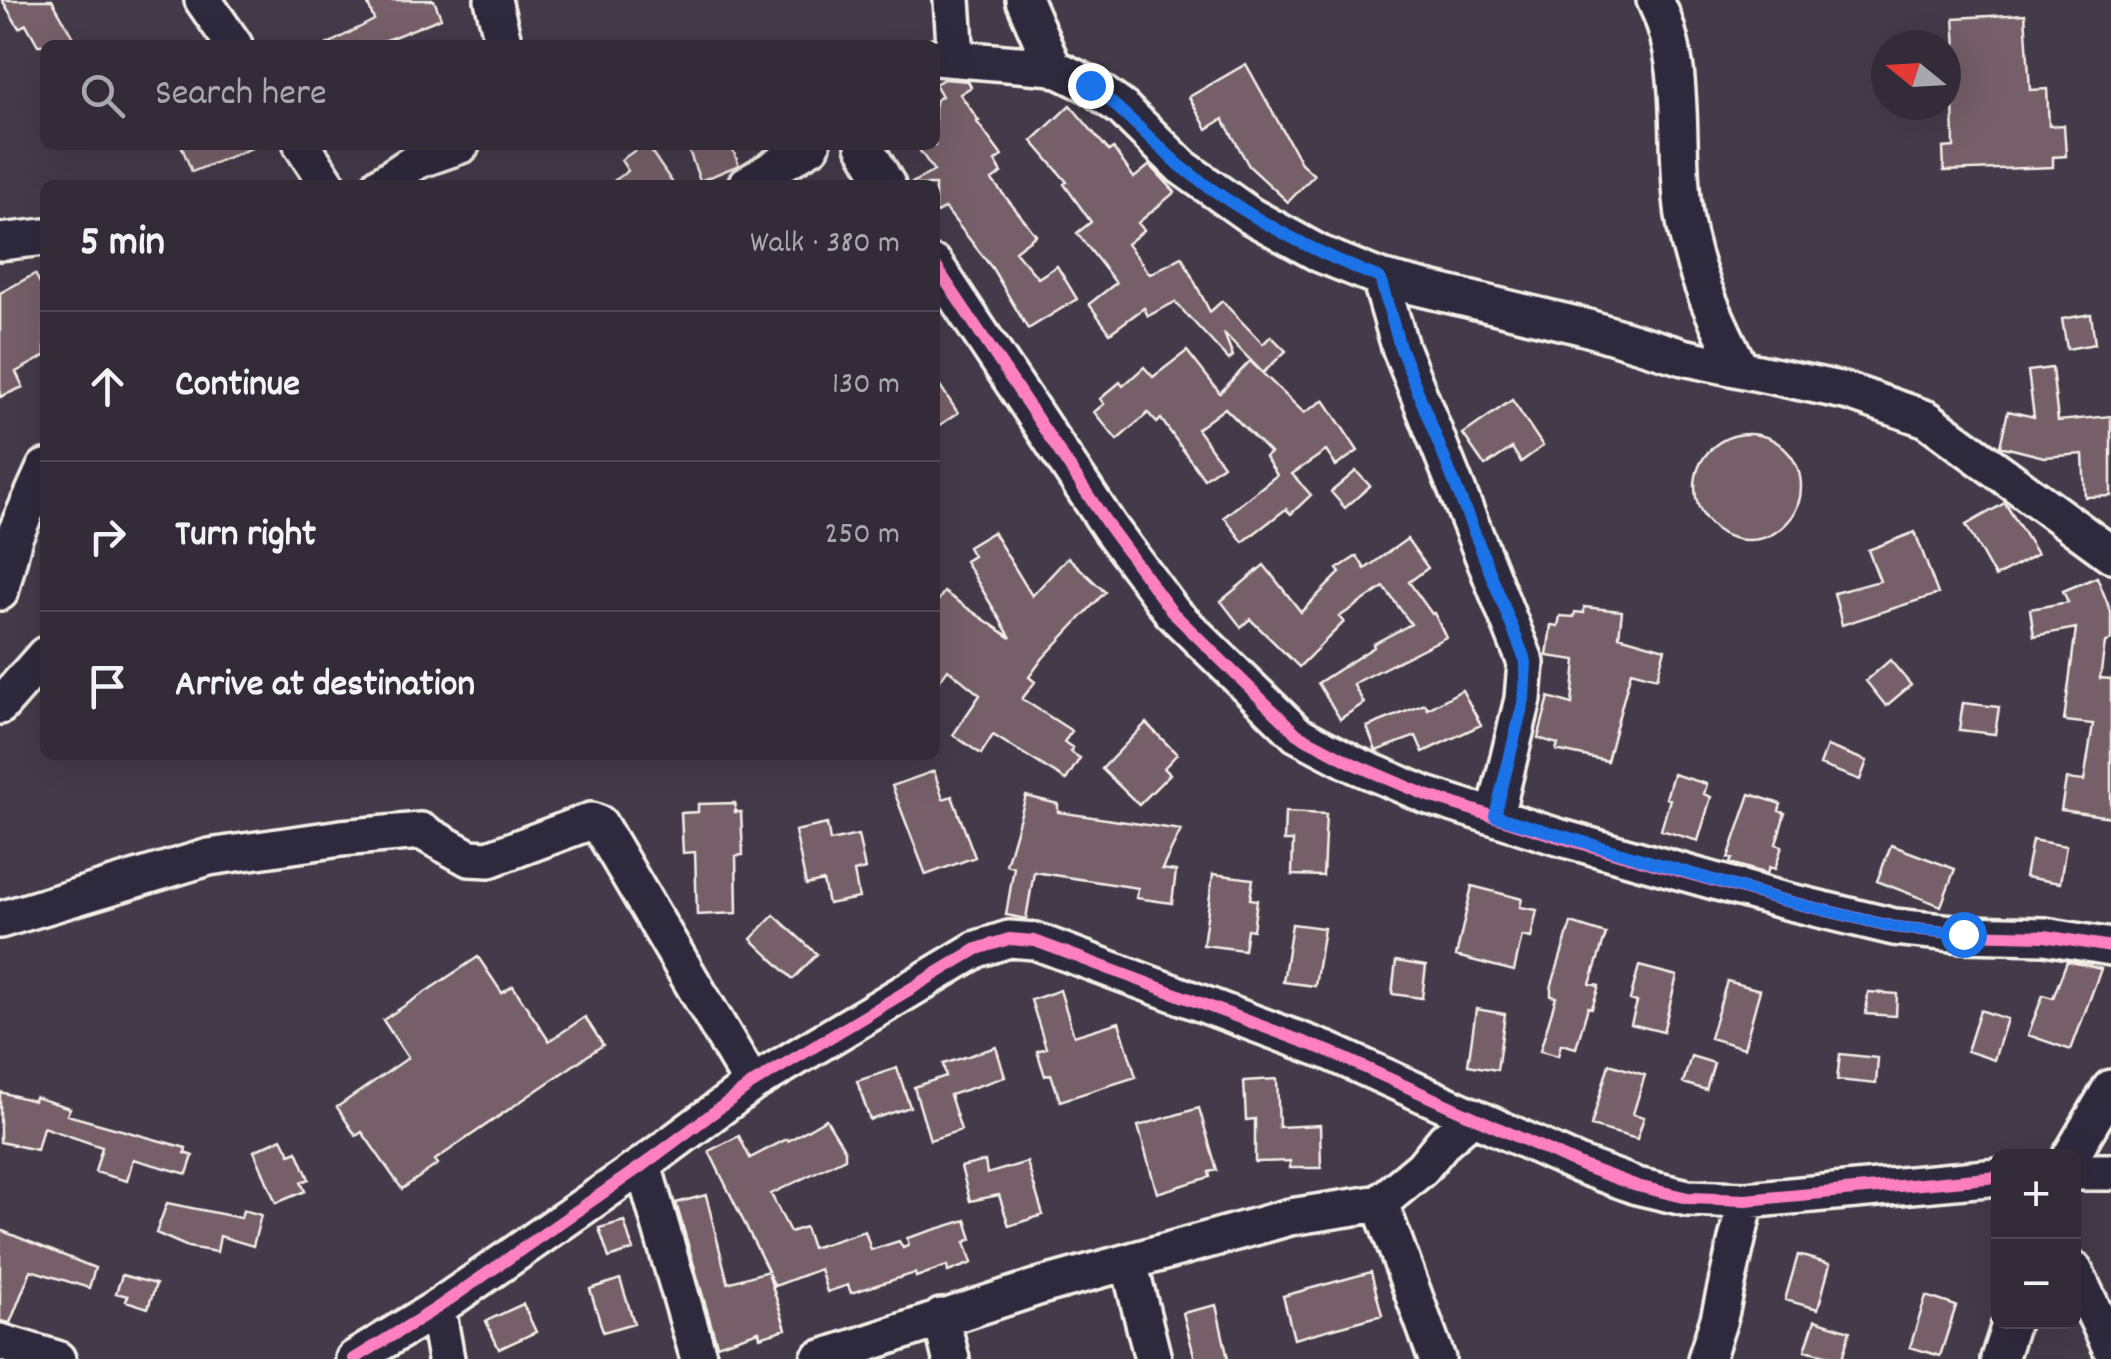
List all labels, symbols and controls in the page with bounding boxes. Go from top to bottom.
north arrow [1871,30,1961,120]
search box [40,40,940,150]
route end [1068,63,1114,109]
icon: search [75,68,130,123]
text: Search here [155,68,327,123]
text: 5 min [80,215,165,275]
text: Walk · 380 m [750,222,900,268]
icon: ahead [80,359,135,414]
text: Continue [175,359,300,414]
text: 130 m [832,363,900,409]
icon: right [80,509,135,564]
text: Turn right [175,509,316,564]
text: 250 m [824,513,900,559]
icon: arrive [80,659,135,714]
text: Arrive at destination [175,659,475,714]
route start [1941,912,1987,958]
map controls [1991,1149,2081,1329]
button: + [1991,1149,2081,1239]
button: − [1991,1239,2081,1329]

